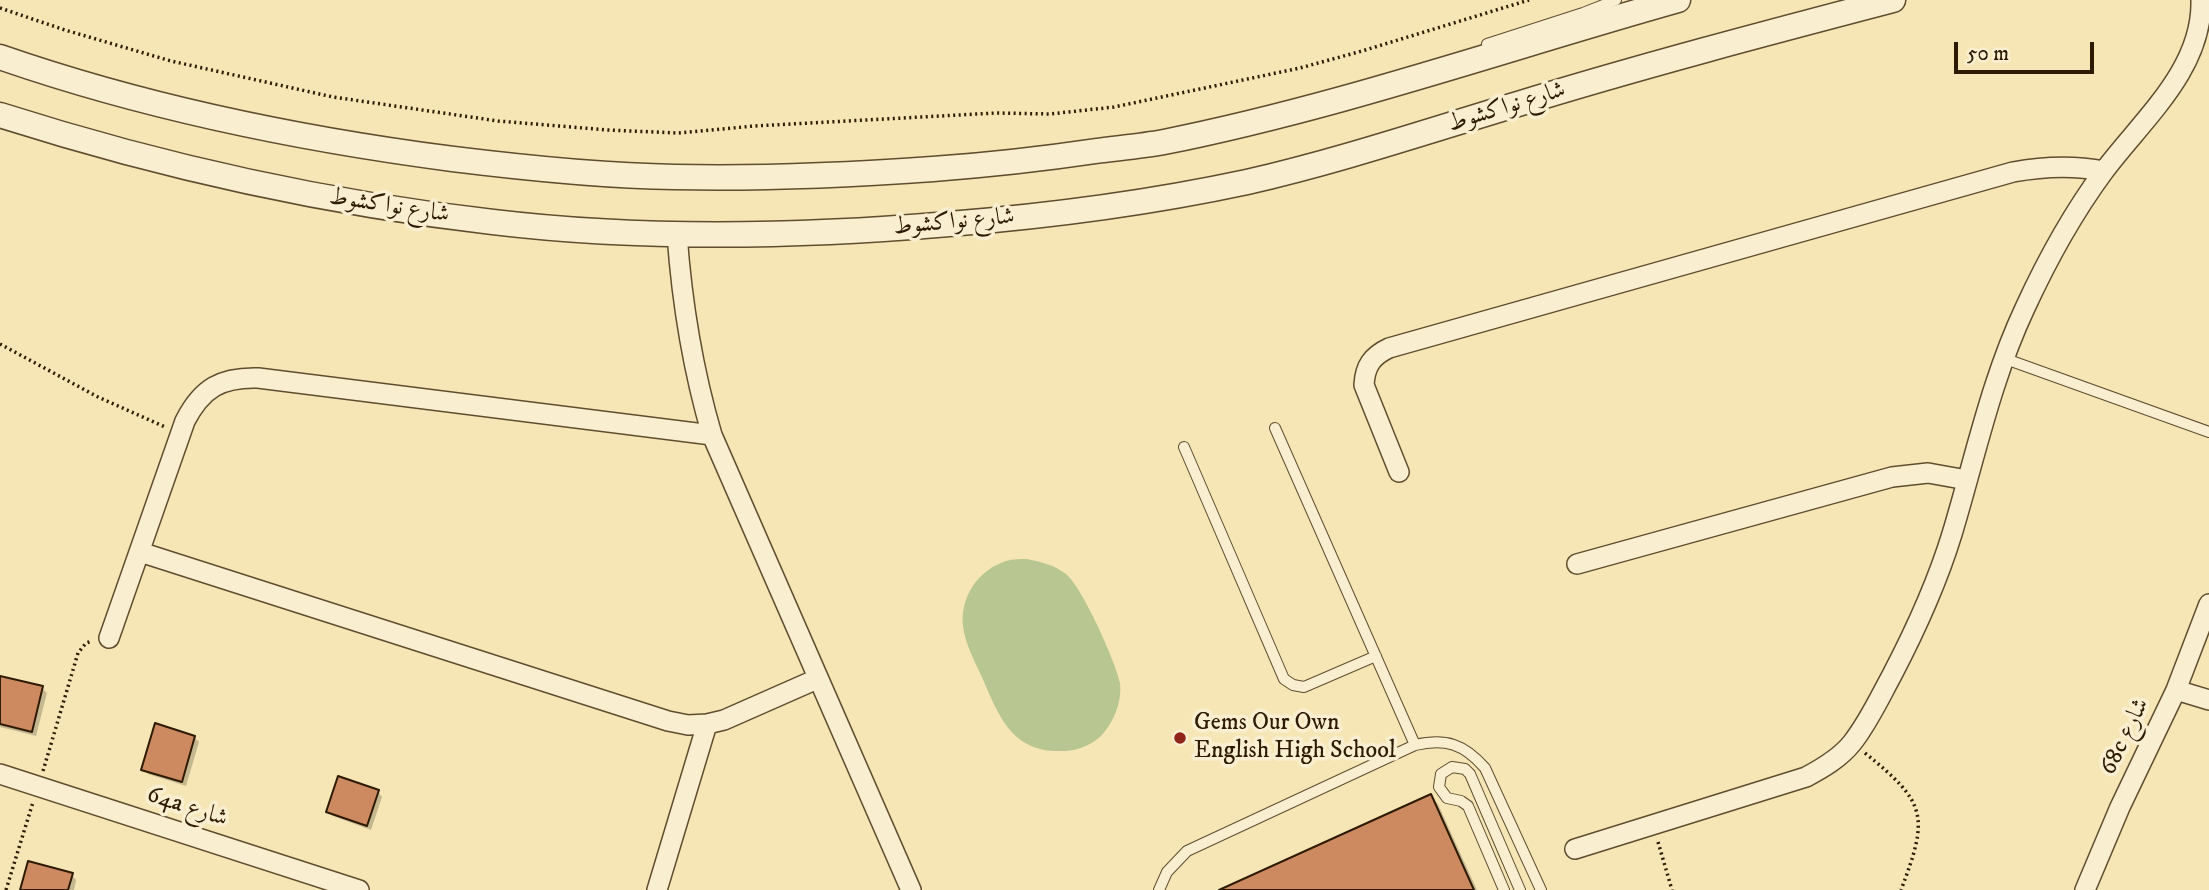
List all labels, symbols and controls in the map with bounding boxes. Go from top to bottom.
scale bar [1957,28,2097,72]
text: 50 m [1967,41,2009,67]
street label: شارع نواكشوط [1445,76,1569,140]
street label: شارع نواكشوط [327,183,451,231]
street label: شارع نواكشوط [892,203,1016,243]
street label: 68c شارع [2095,694,2157,780]
place label: Gems Our Own English High School [1194,710,1396,766]
marker: Gems Our Own English High School [1172,730,1188,746]
street label: 64a شارع [143,781,231,835]

